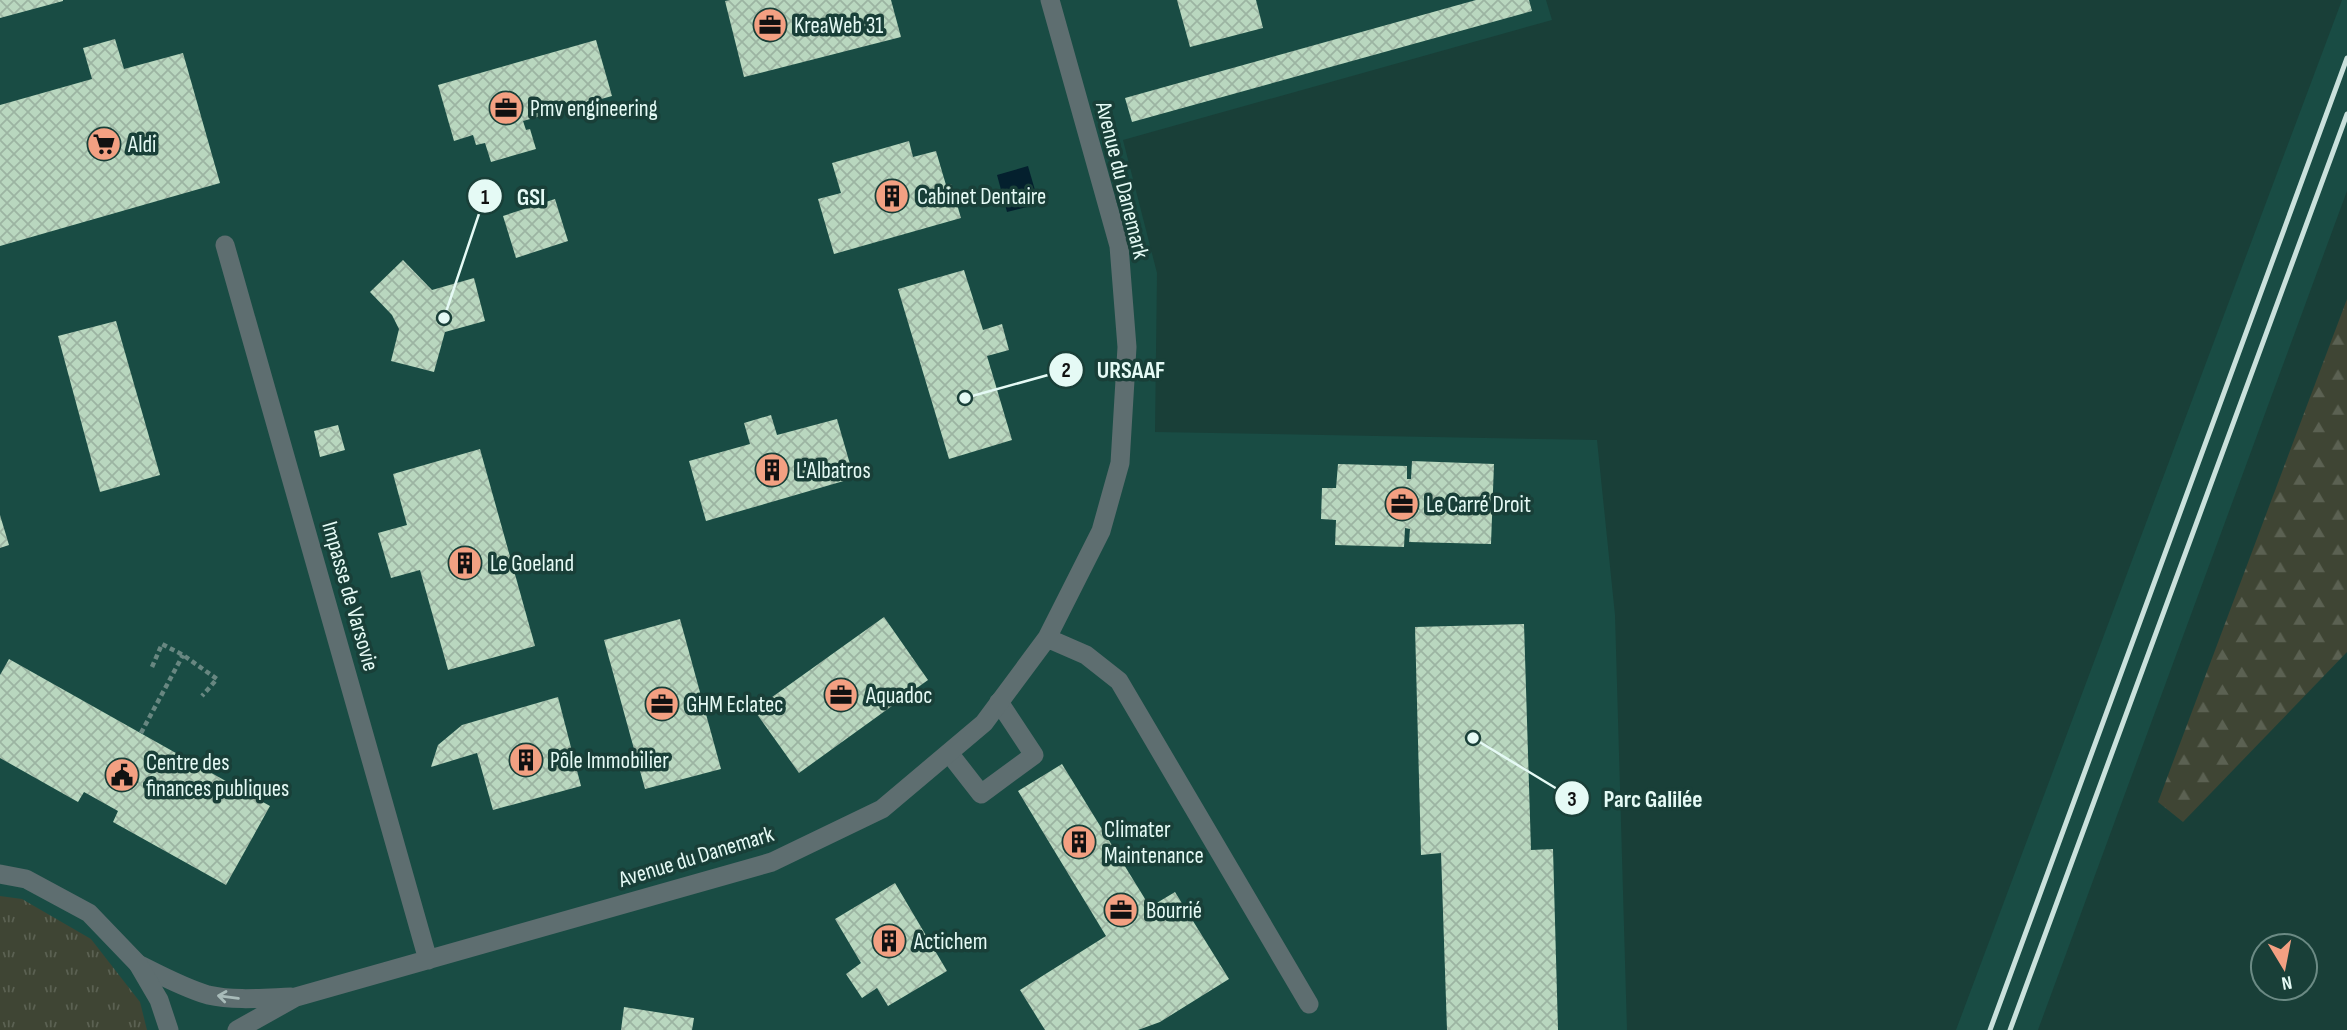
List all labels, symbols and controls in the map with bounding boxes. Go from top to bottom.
office icon: KreaWeb 31 [751,6,789,44]
place label: KreaWeb 31 [794,12,883,40]
office icon: Pmv engineering [487,89,525,127]
place label: Pmv engineering [530,95,658,123]
street label: Avenue du Danemark [1089,98,1155,262]
supermarket icon: Aldi [85,125,123,163]
place label: Aldi [127,131,156,159]
callout: GSI [468,174,559,219]
building icon: Cabinet Dentaire [873,177,911,215]
text: GSI [517,183,545,212]
place label: Cabinet Dentaire [917,183,1046,211]
text: 1 [481,185,489,210]
callout: URSAAF [1048,347,1180,392]
text: URSAAF [1097,356,1165,385]
text: 2 [1061,358,1071,383]
building icon: L'Albatros [753,451,791,489]
place label: L'Albatros [796,457,871,485]
office icon: Le Carré Droit [1383,485,1421,523]
place label: Le Carré Droit [1426,491,1531,519]
street label: Impasse de Varsovie [315,518,385,674]
building icon: Le Goeland [446,544,484,582]
place label: Le Goeland [490,550,574,578]
office icon: Aquadoc [822,676,860,714]
place label: Aquadoc [865,682,933,710]
office icon: GHM Eclatec [643,685,681,723]
place label: GHM Eclatec [686,691,783,719]
building icon: Pôle Immobilier [507,741,545,779]
place label: Pôle Immobilier [550,747,669,775]
place label: Centre des finances publiques [146,749,289,803]
public building icon: Centre des finances publiques [103,756,141,794]
callout: Parc Galilée [1554,776,1716,821]
text: Parc Galilée [1603,785,1703,814]
text: 3 [1567,787,1577,812]
place label: Climater Maintenance [1104,816,1204,870]
street label: Avenue du Danemark [614,820,778,894]
building icon: Climater Maintenance [1060,823,1098,861]
office icon: Bourrié [1102,891,1140,929]
place label: Bourrié [1146,897,1202,925]
building icon: Actichem [870,922,908,960]
place label: Actichem [913,928,988,956]
north arrow [2249,932,2319,1002]
text: N [2280,970,2294,994]
one-way arrow [217,991,239,1004]

